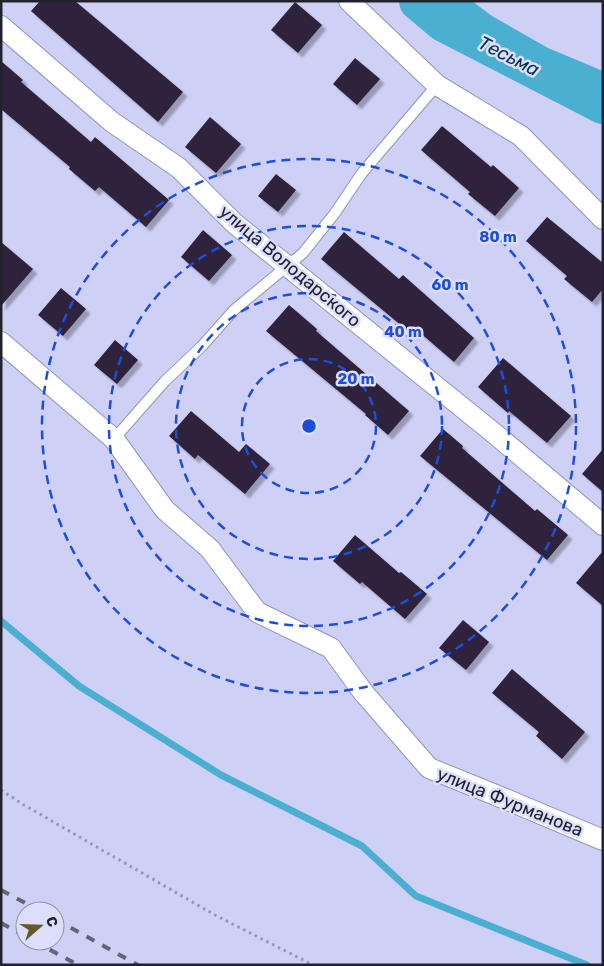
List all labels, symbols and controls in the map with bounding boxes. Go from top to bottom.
water label: Тесьма [475,31,543,81]
street label: улица Володарского [215,200,365,332]
text: 80 m [479,228,517,246]
text: 60 m [432,276,468,294]
text: 40 m [384,323,422,341]
text: 20 m [338,370,374,388]
centre of rings [300,417,318,435]
street label: улица Фурманова [434,763,586,841]
north arrow [15,901,65,951]
text: С [42,914,61,929]

